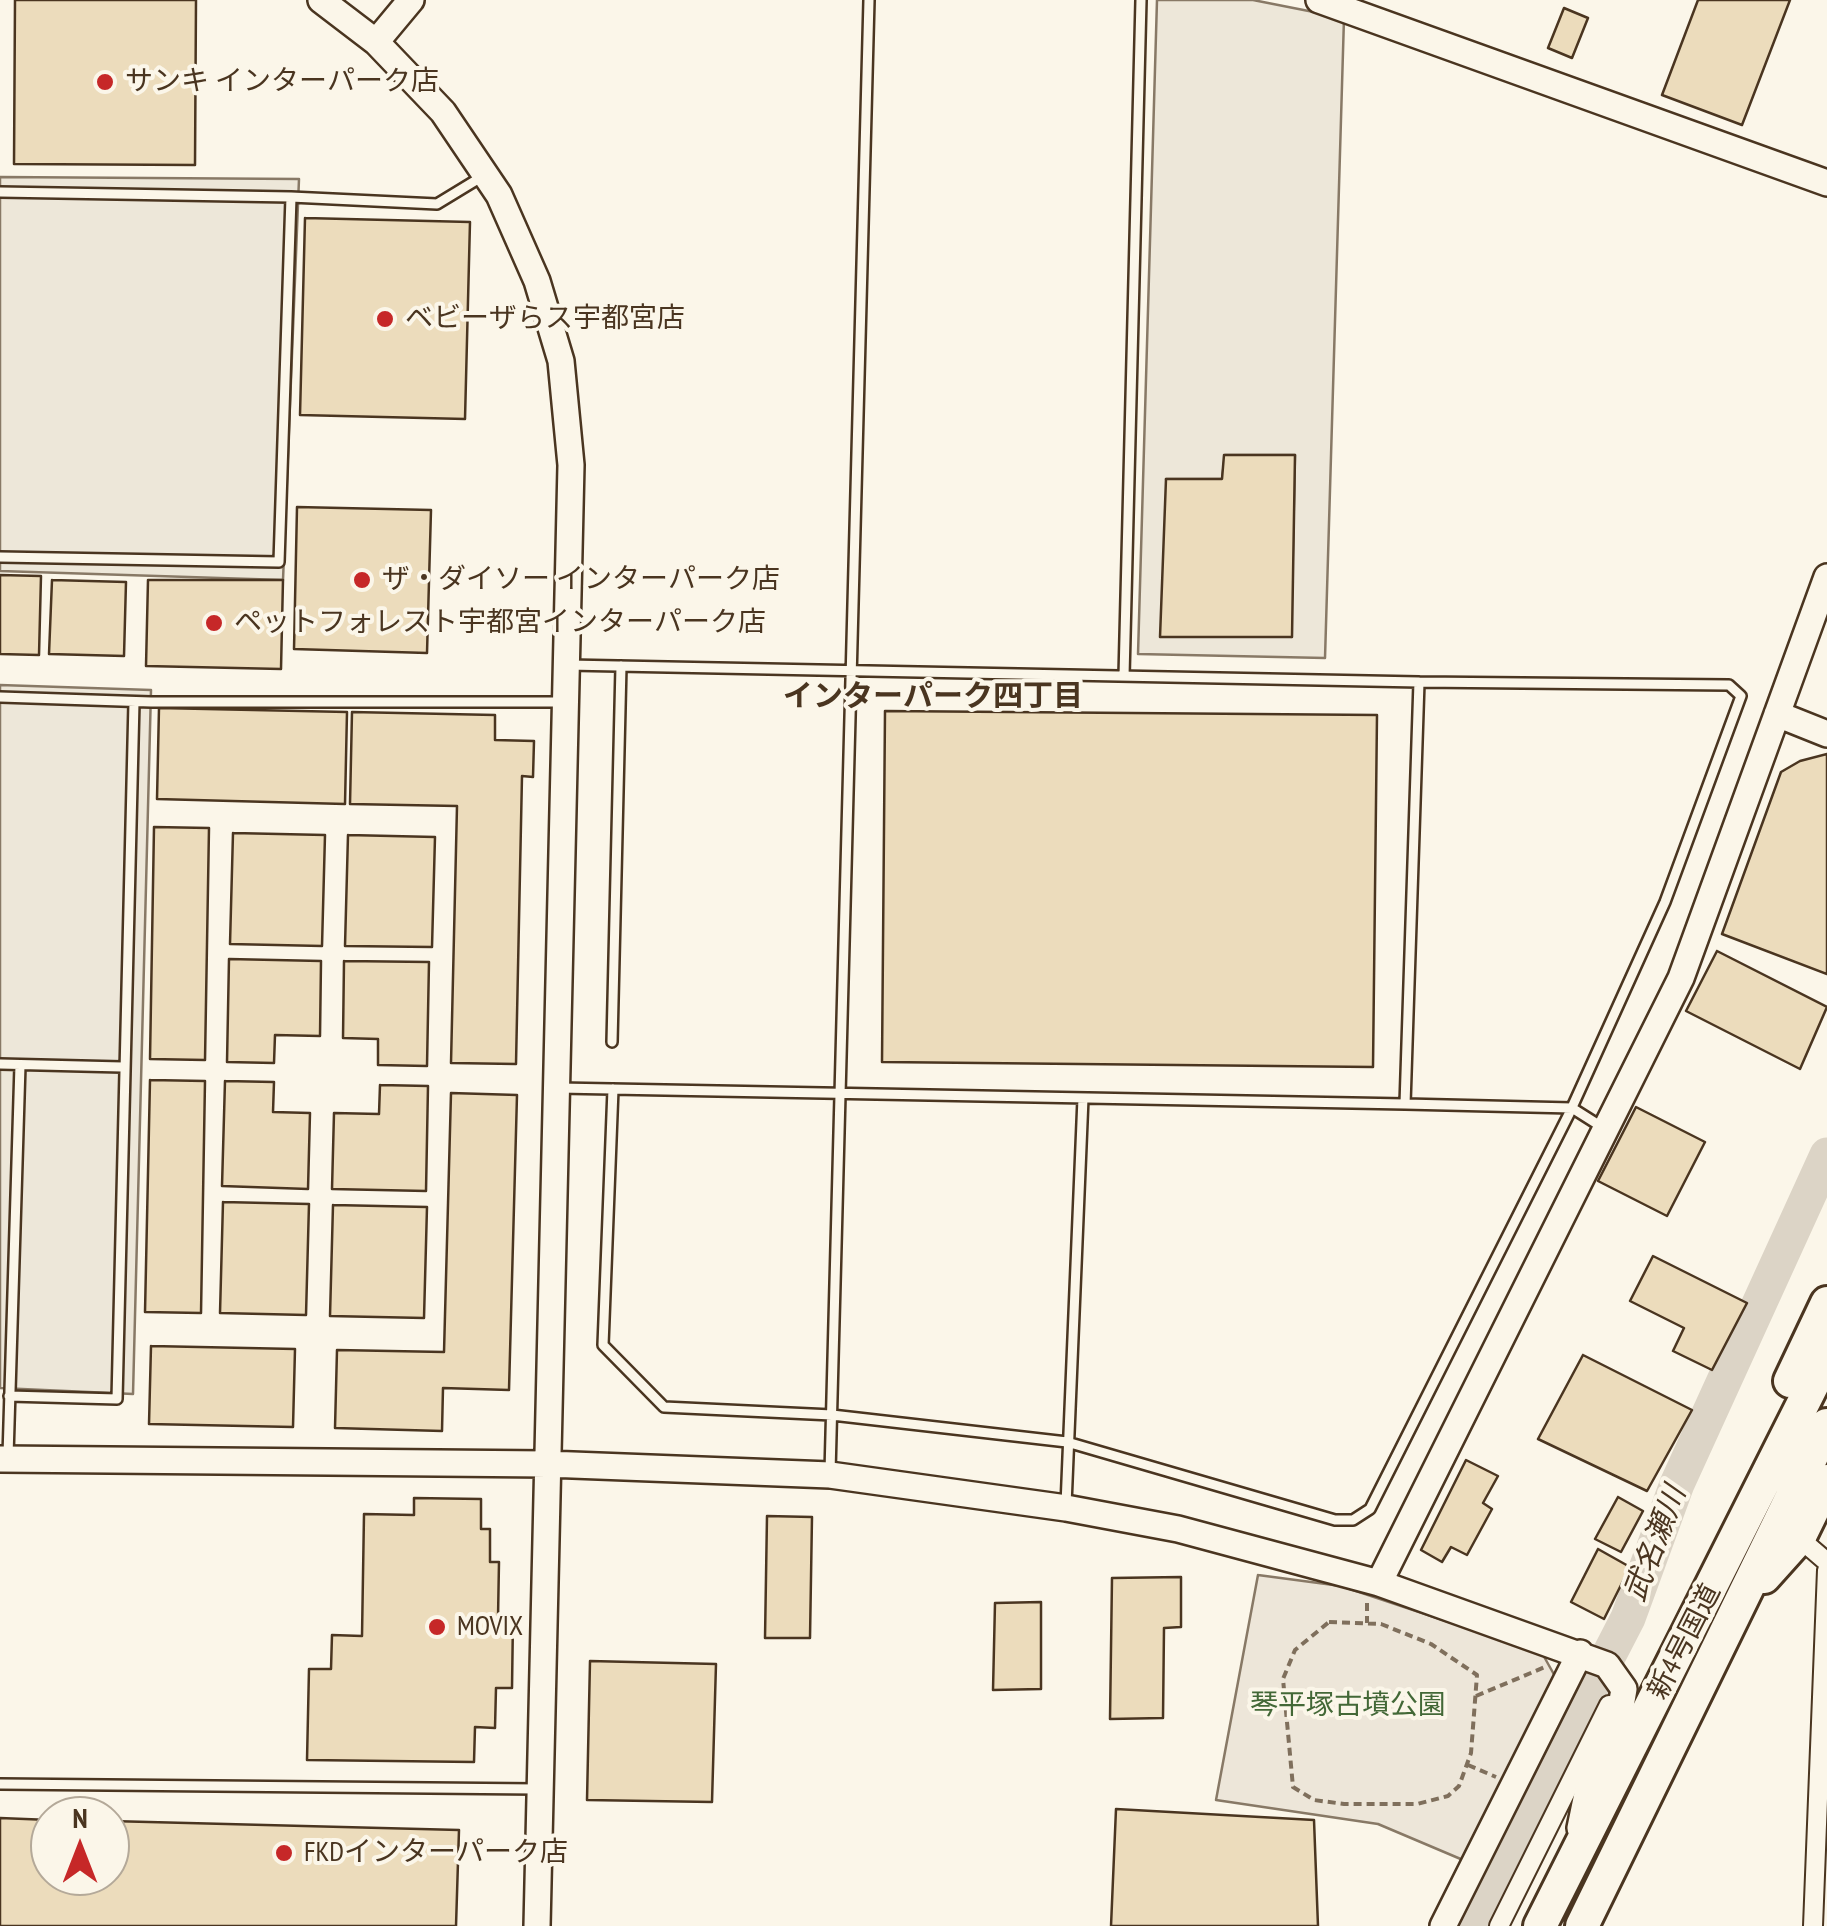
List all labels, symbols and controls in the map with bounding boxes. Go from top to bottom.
place label: サンキ インターパーク店 [125,65,439,99]
marker: サンキ インターパーク店 [94,71,116,93]
place label: ベビーザらス宇都宮店 [405,302,685,336]
marker: ベビーザらス宇都宮店 [374,308,396,330]
place label: ザ・ダイソー インターパーク店 [382,563,780,597]
marker: ザ・ダイソー インターパーク店 [351,569,373,591]
place label: ペットフォレスト宇都宮インターパーク店 [234,606,766,640]
marker: ペットフォレスト宇都宮インターパーク店 [203,612,225,634]
district label: インターパーク四丁目 [783,679,1083,715]
water label: 武名瀬川 [1618,1482,1694,1606]
street label: 新4号国道 [1642,1579,1728,1705]
place label: MOVIX [457,1610,523,1644]
marker: MOVIX [426,1616,448,1638]
park label: 琴平塚古墳公園 [1250,1689,1446,1723]
north arrow [30,1796,130,1896]
text: N [72,1799,88,1836]
place label: FKDインターパーク店 [304,1836,568,1870]
marker: FKDインターパーク店 [273,1842,295,1864]

